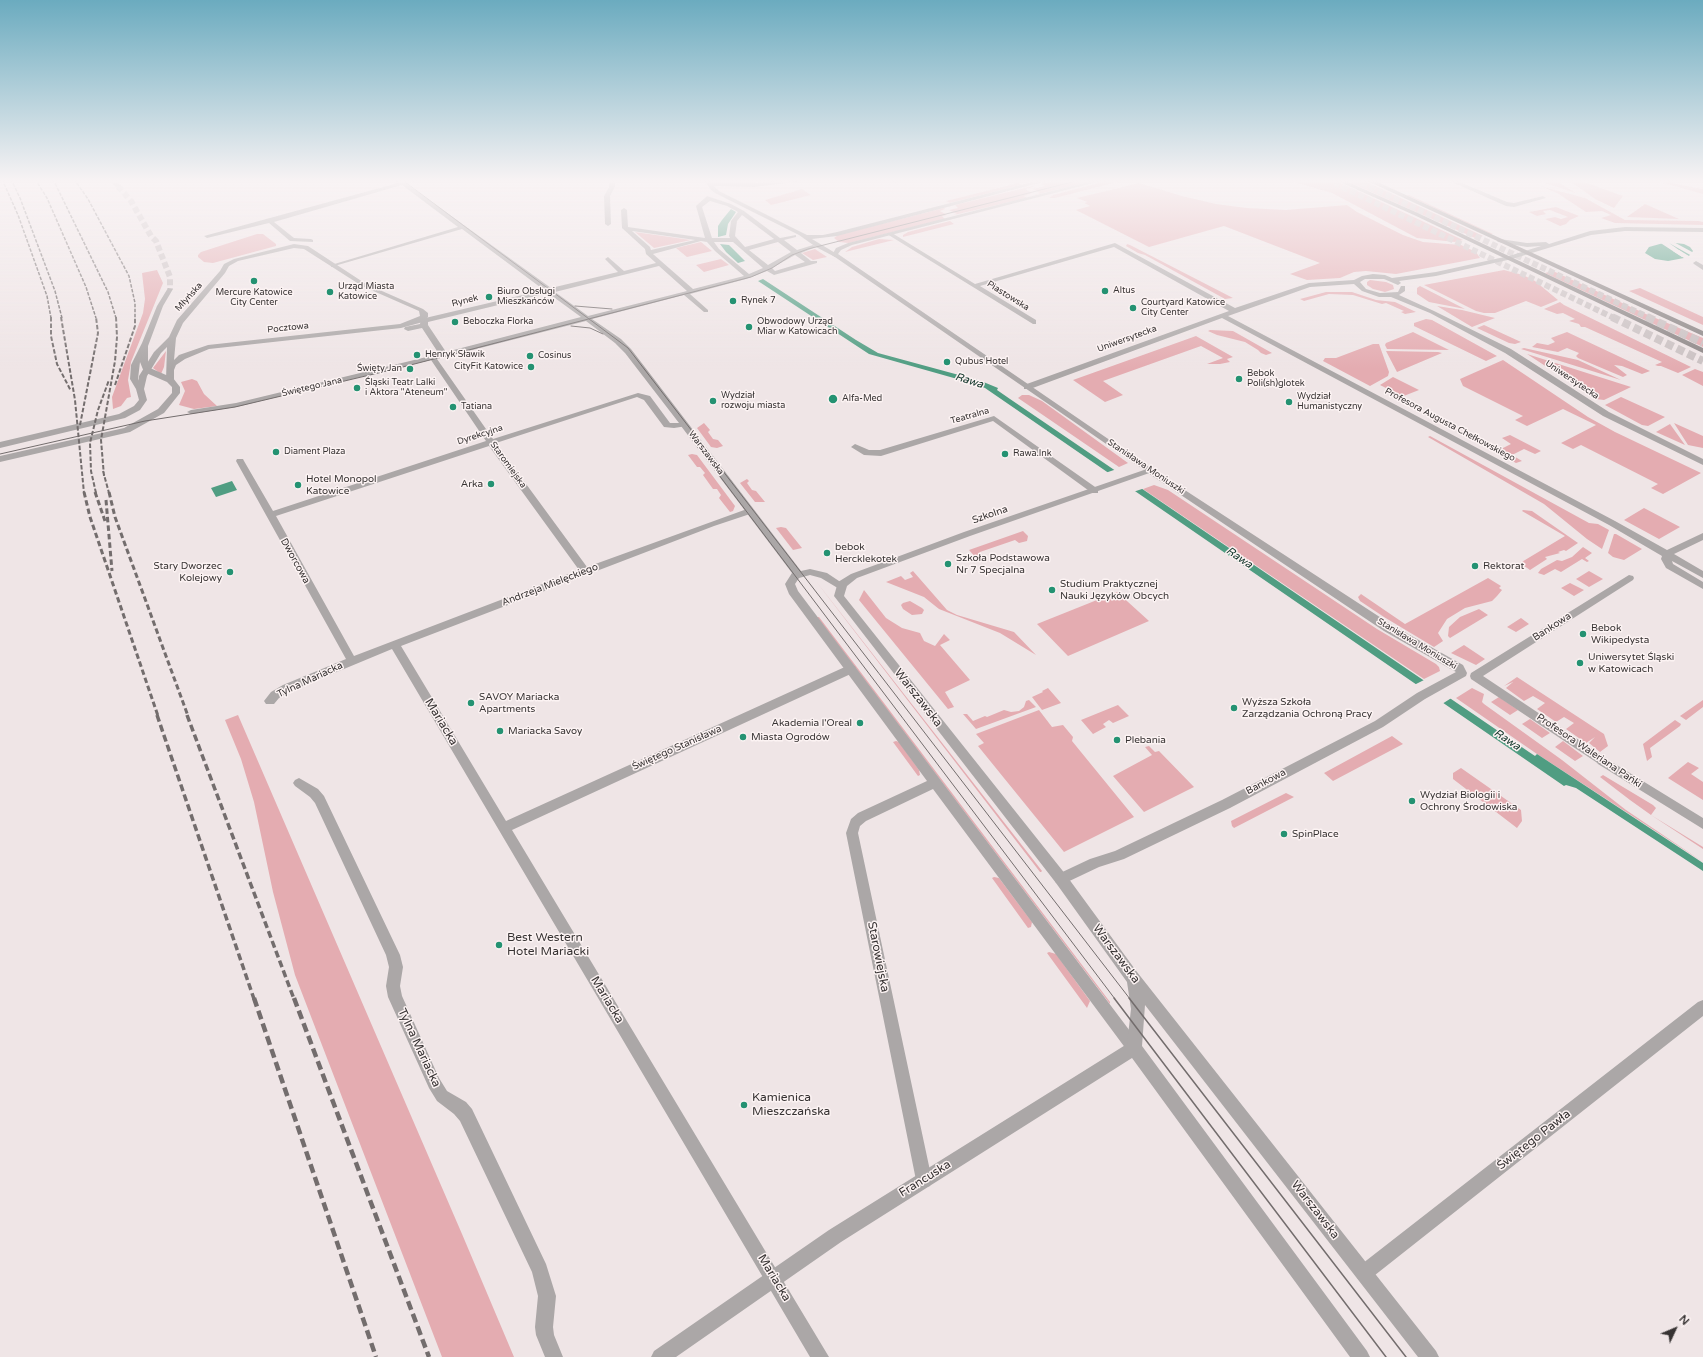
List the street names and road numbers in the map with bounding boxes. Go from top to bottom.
street label: Piastowska [985,279,1031,313]
street label: Młyńska [173,280,205,314]
street label: Rynek [451,293,479,309]
street label: Pocztowa [267,320,309,336]
street label: Uniwersytecka [1096,323,1158,355]
street label: Uniwersytecka [1543,358,1601,402]
street label: Świętego Jana [281,375,343,399]
street label: Profesora Augusta Chełkowskiego [1383,386,1517,464]
street label: Teatralna [949,405,991,427]
street label: Dyrekcyjna [456,423,504,447]
street label: Warszawska [686,429,726,477]
street label: Stanisława Moniuszki [1105,437,1187,497]
street label: Staromiejska [488,440,528,490]
street label: Szkolna [971,503,1009,527]
street label: Dworcowa [278,536,312,586]
street label: Andrzeja Mielęckiego [500,561,600,609]
street label: Bankowa [1530,610,1574,644]
street label: Stanisława Moniuszki [1375,616,1459,672]
street label: Tylna Mariacka [275,660,345,700]
street label: Warszawska [891,666,945,730]
street label: Mariacka [421,696,461,748]
street label: Profesora Waleriana Pańki [1534,711,1644,791]
street label: Świętego Stanisława [630,723,724,773]
street label: Bankowa [1244,766,1288,798]
street label: Starowiejska [864,921,892,993]
street label: Warszawska [1089,922,1143,986]
street label: Mariacka [587,974,627,1026]
street label: Tylna Mariacka [394,1006,444,1090]
street label: Świętego Pawła [1494,1107,1574,1173]
street label: Francuska [896,1157,954,1201]
street label: Warszawska [1288,1178,1342,1242]
street label: Mariacka [754,1252,794,1304]

